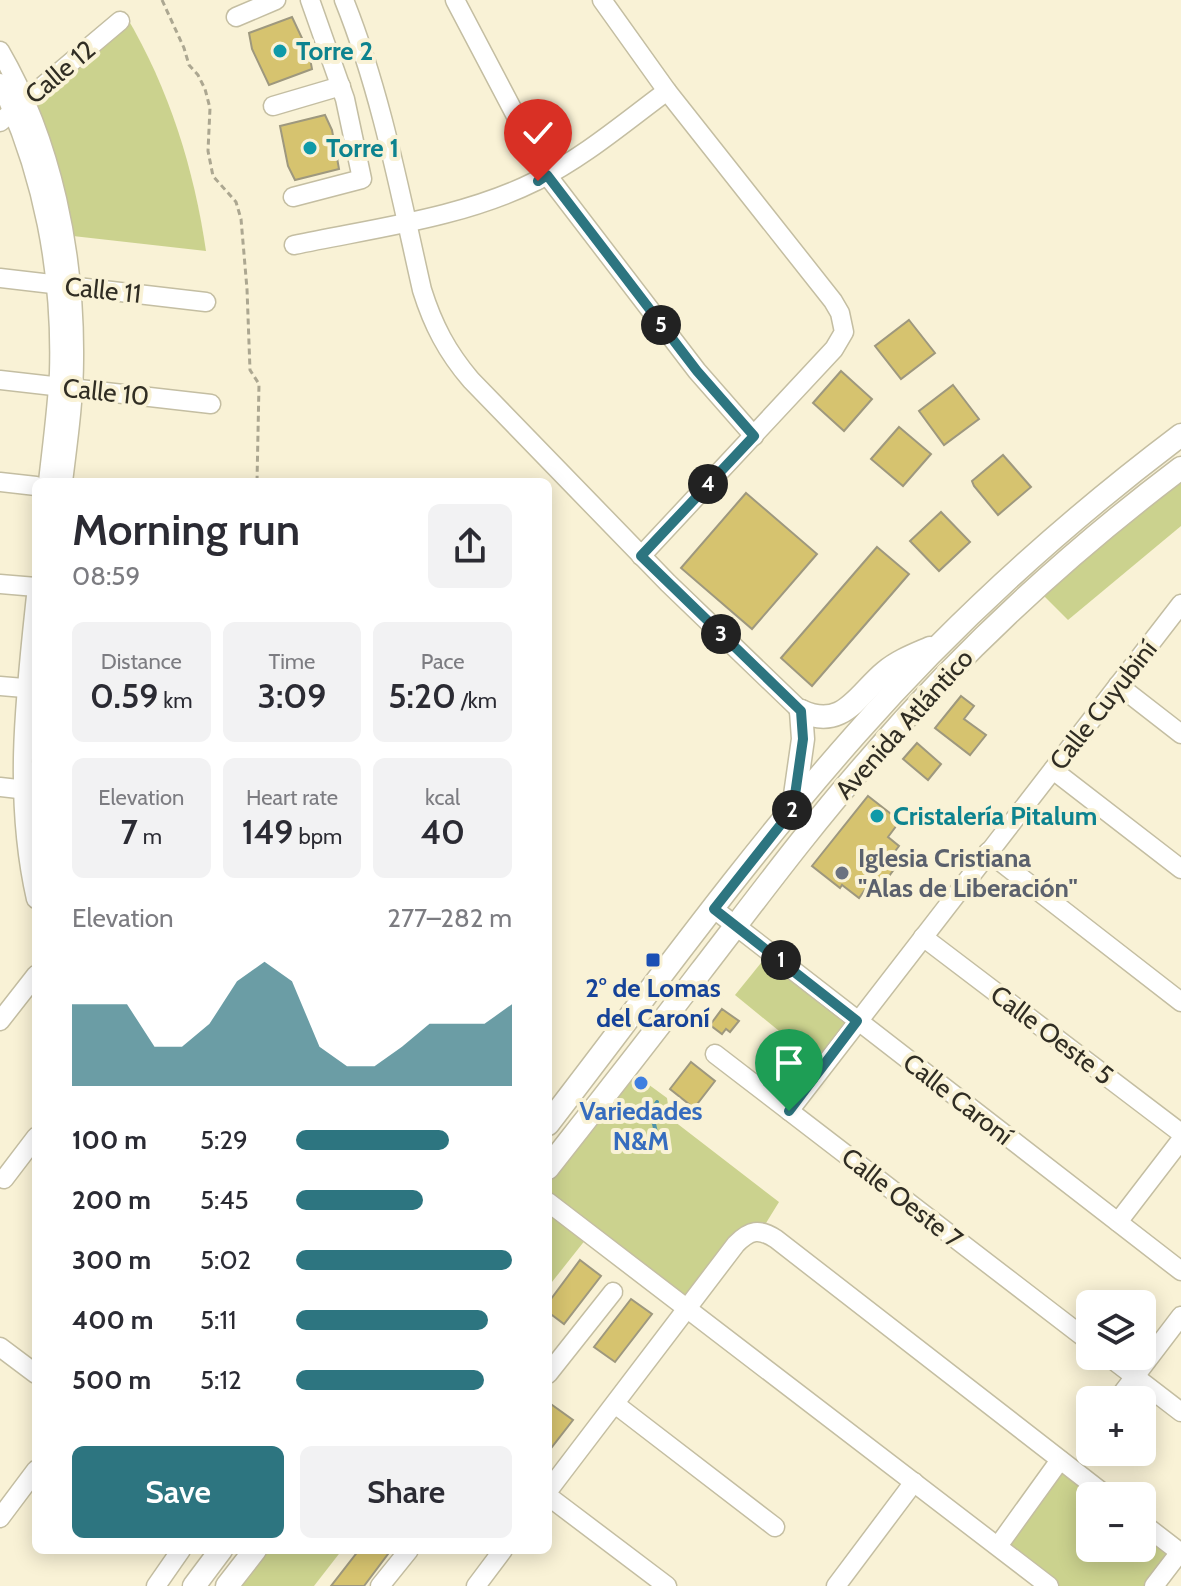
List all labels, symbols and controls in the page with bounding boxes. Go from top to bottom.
street label: Calle 12 [18,33,102,111]
place label: Torre 2 [296,35,373,67]
marker: Torre 2 [271,42,289,60]
pin [504,99,572,181]
icon: check [516,111,560,155]
place label: Torre 1 [326,132,399,164]
marker: Torre 1 [301,139,319,157]
street label: Calle 11 [63,270,143,310]
pin: 5 [641,305,681,345]
text: 5 [655,311,667,338]
street label: Calle 10 [61,372,151,412]
pin: 4 [688,464,728,504]
text: 4 [701,470,715,497]
text: Morning run [72,503,300,556]
button: share [428,504,512,588]
text: 08:59 [72,560,140,592]
pin: 3 [701,614,741,654]
text: 3 [715,620,727,647]
street label: Calle Cuyubiní [1042,633,1164,776]
street label: Avenida Atlántico [828,642,980,806]
text: Distance [101,648,182,675]
text: Time [269,648,315,675]
text: Pace [421,648,465,675]
text: 0.59 [90,675,158,717]
text: 3:09 [258,675,326,717]
text: 5:20 [388,675,456,717]
text: km [158,687,193,714]
text: /km [456,687,497,714]
text: Elevation [98,784,184,811]
text: Heart rate [246,784,338,811]
text: kcal [425,784,460,811]
pin: 2 [772,790,812,830]
text: 2 [786,796,798,823]
place label: Cristalería Pitalum [893,800,1097,832]
marker: Cristalería Pitalum [868,807,886,825]
text: 7 [121,811,138,853]
text: 149 [242,811,294,853]
text: 40 [420,811,465,853]
text: m [138,823,162,850]
text: bpm [294,823,342,850]
place label: Iglesia Cristiana "Alas de Liberación" [858,842,1078,904]
marker: Iglesia Cristiana "Alas de Liberación" [833,864,851,882]
text: Elevation [72,902,174,934]
text: 277–282 m [387,902,512,934]
pin: 1 [761,940,801,980]
text: 1 [777,946,785,973]
marker: 2° de Lomas del Caroní [644,951,662,969]
place label: 2° de Lomas del Caroní [585,972,721,1034]
street label: Calle Oeste 5 [984,978,1120,1092]
pin [755,1029,823,1111]
icon: arrive [767,1041,811,1085]
street label: Calle Caroní [897,1046,1020,1152]
marker: Variedades N&M [632,1074,650,1092]
place label: Variedades N&M [579,1095,703,1157]
text: 100 m [72,1124,147,1156]
text: 5:29 [200,1124,248,1156]
street label: Calle Oeste 7 [835,1141,969,1255]
text: 200 m [72,1184,151,1216]
text: 5:45 [200,1184,249,1216]
text: 300 m [72,1244,151,1276]
text: 5:02 [200,1244,251,1276]
map controls [1076,1290,1156,1562]
button: layers [1076,1290,1156,1370]
text: 400 m [72,1304,153,1336]
text: 5:11 [200,1304,236,1336]
text: 500 m [72,1364,151,1396]
text: 5:12 [200,1364,242,1396]
button: + [1076,1386,1156,1466]
button: Save [72,1446,284,1538]
button: Share [300,1446,512,1538]
button: − [1076,1482,1156,1562]

